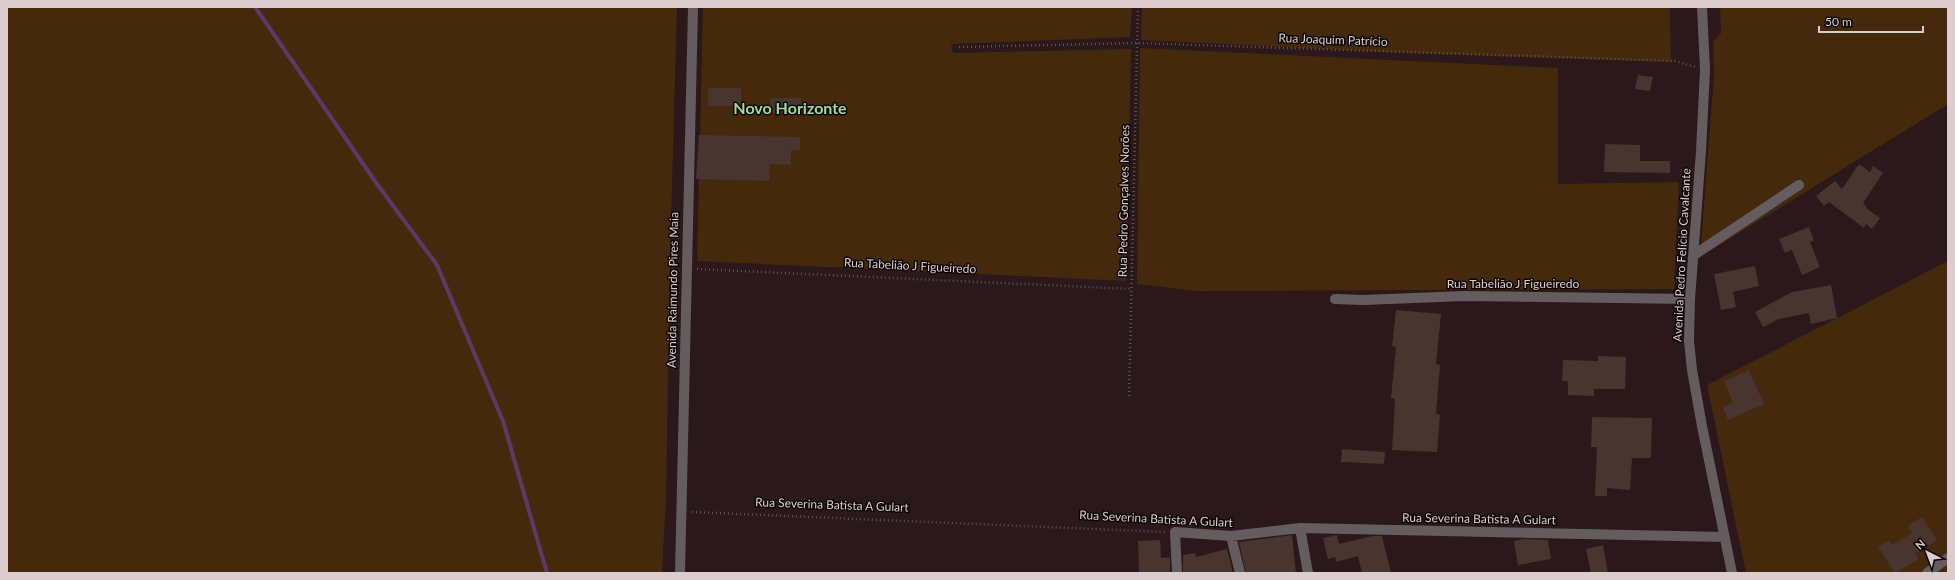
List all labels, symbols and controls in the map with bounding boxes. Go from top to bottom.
scale bar [1819,8,1923,34]
text: 50 m [1825,14,1852,29]
street label: Rua Joaquim Patrício [1278,30,1388,49]
district label: Novo Horizonte [733,98,847,117]
street label: Rua Pedro Gonçalves Norões [1115,125,1132,277]
street label: Avenida Pedro Felício Cavalcante [1669,168,1694,342]
street label: Avenida Raimundo Pires Maia [664,212,681,368]
street label: Rua Tabelião J Figueiredo [843,255,977,276]
street label: Rua Tabelião J Figueiredo [1447,276,1579,291]
street label: Rua Severina Batista A Gulart [755,494,910,515]
street label: Rua Severina Batista A Gulart [1079,507,1234,530]
street label: Rua Severina Batista A Gulart [1402,510,1557,527]
north arrow [1907,532,1947,572]
text: N [1912,537,1927,552]

